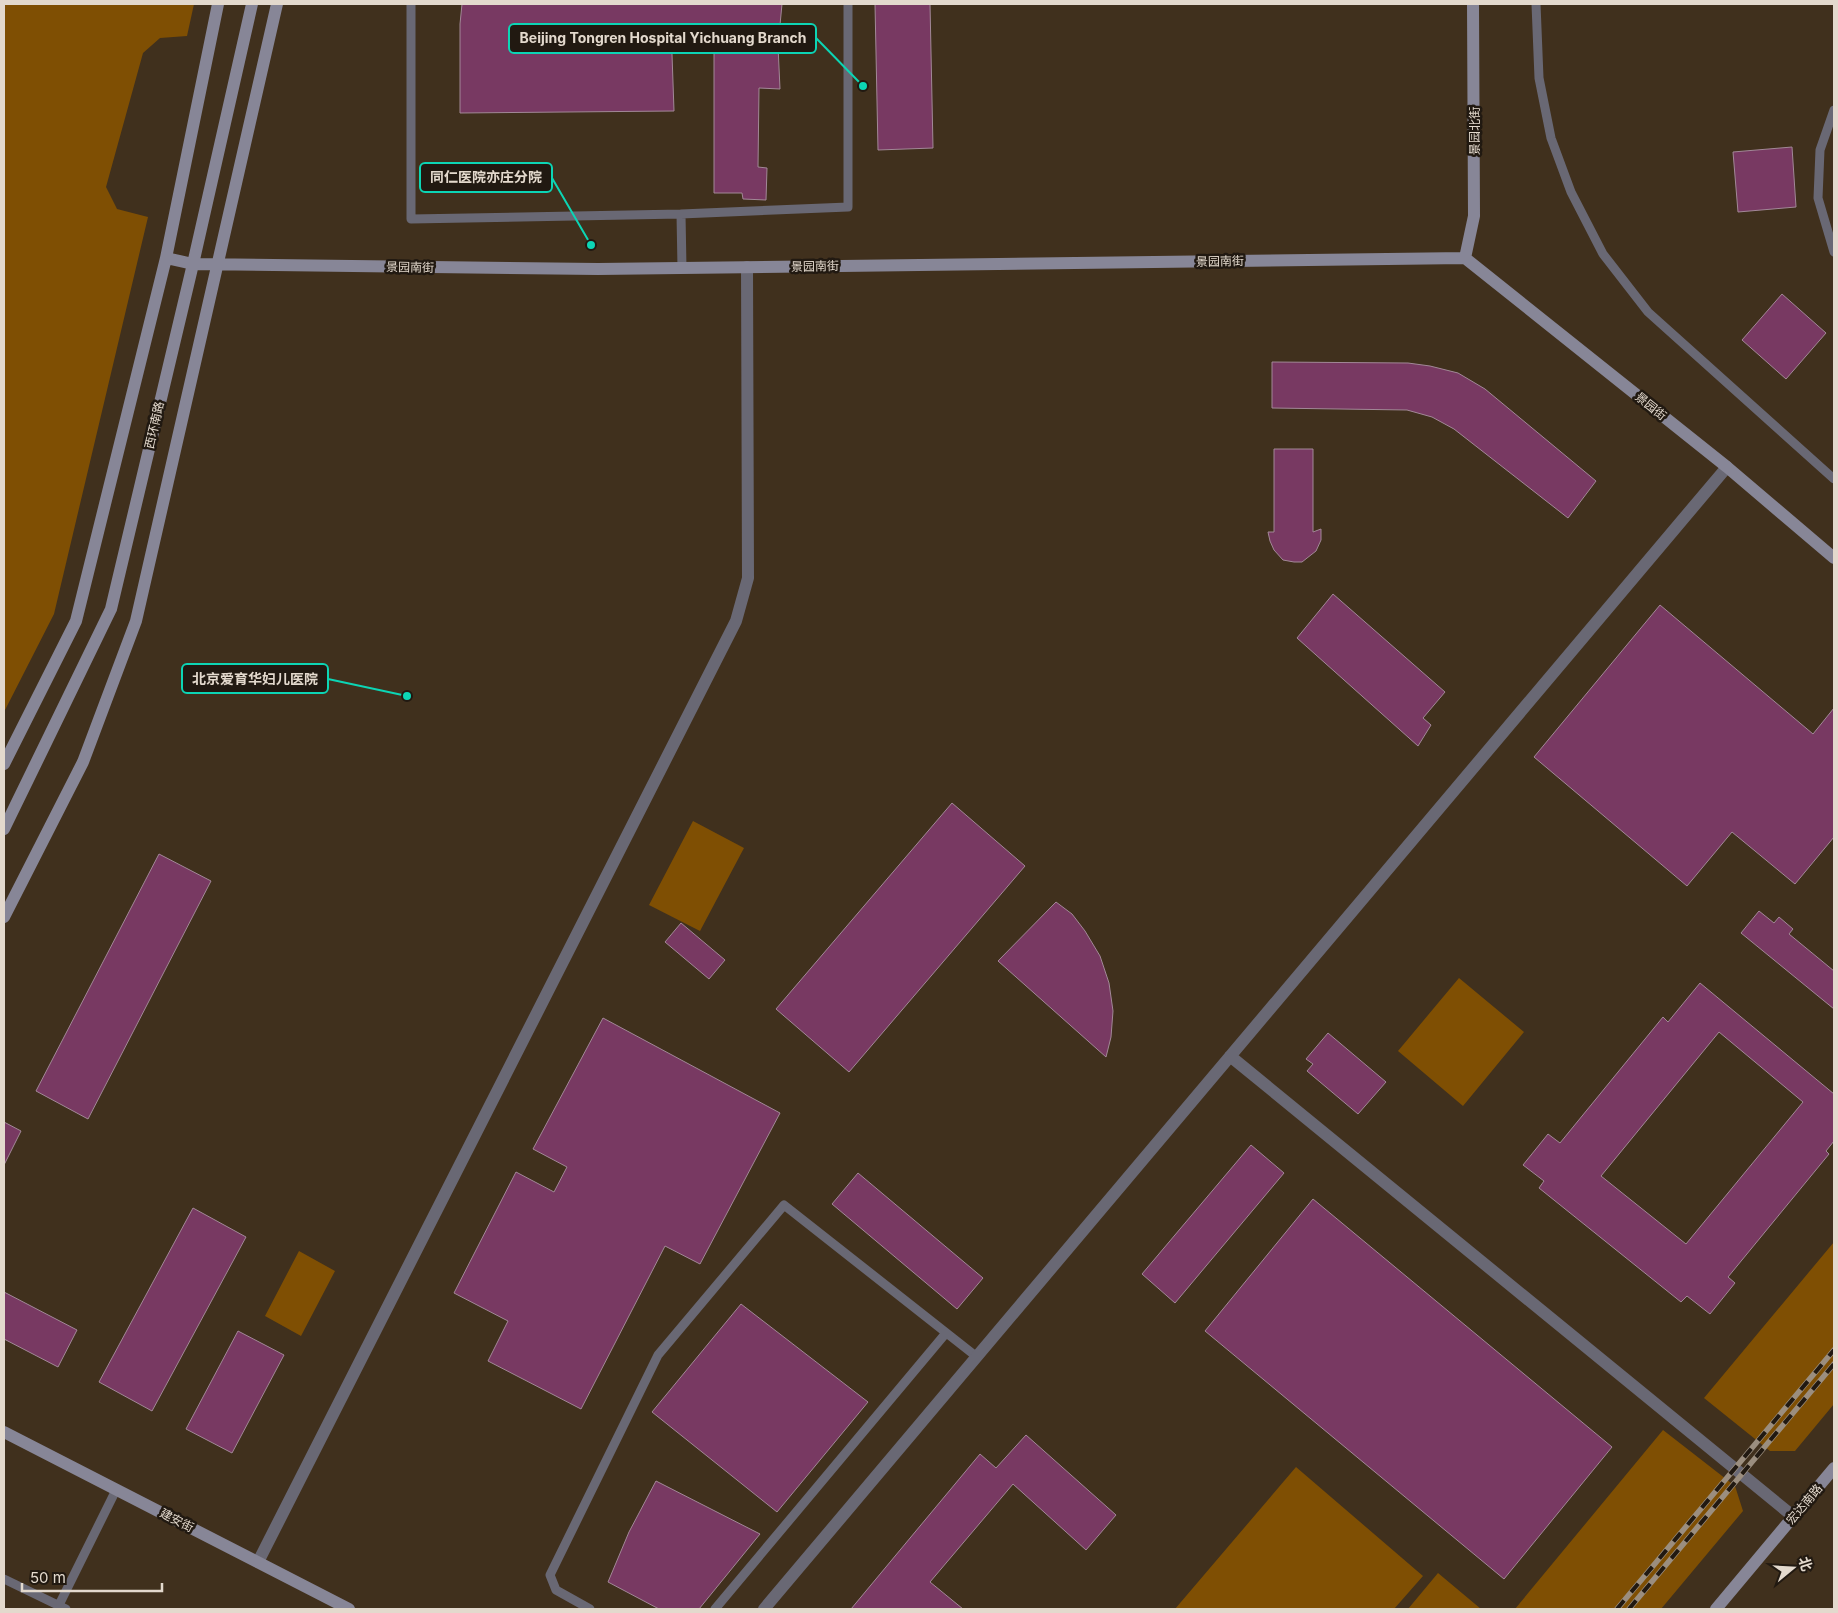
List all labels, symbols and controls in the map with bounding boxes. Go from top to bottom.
callout: Beijing Tongren Hospital Yichuang Branch [509,24,816,53]
text: Beijing Tongren Hospital Yichuang Branch [520,29,806,46]
street label: 景园北街 [1467,107,1482,155]
callout: 同仁医院亦庄分院 [420,163,552,192]
text: 同仁医院亦庄分院 [430,168,542,185]
street label: 景园南街 [1196,253,1244,269]
street label: 景园南街 [791,258,839,274]
street label: 景园南街 [386,259,434,275]
street label: 景园街 [1632,389,1670,423]
street label: 西环南路 [141,400,167,450]
callout: 北京爱育华妇儿医院 [182,664,328,693]
text: 北京爱育华妇儿医院 [192,670,318,687]
street label: 宏达南路 [1783,1481,1825,1527]
street label: 建安街 [158,1505,196,1535]
north arrow [1768,1543,1818,1593]
text: 北 [1796,1555,1816,1573]
scale bar [22,1560,162,1592]
text: 50 m [30,1568,66,1587]

